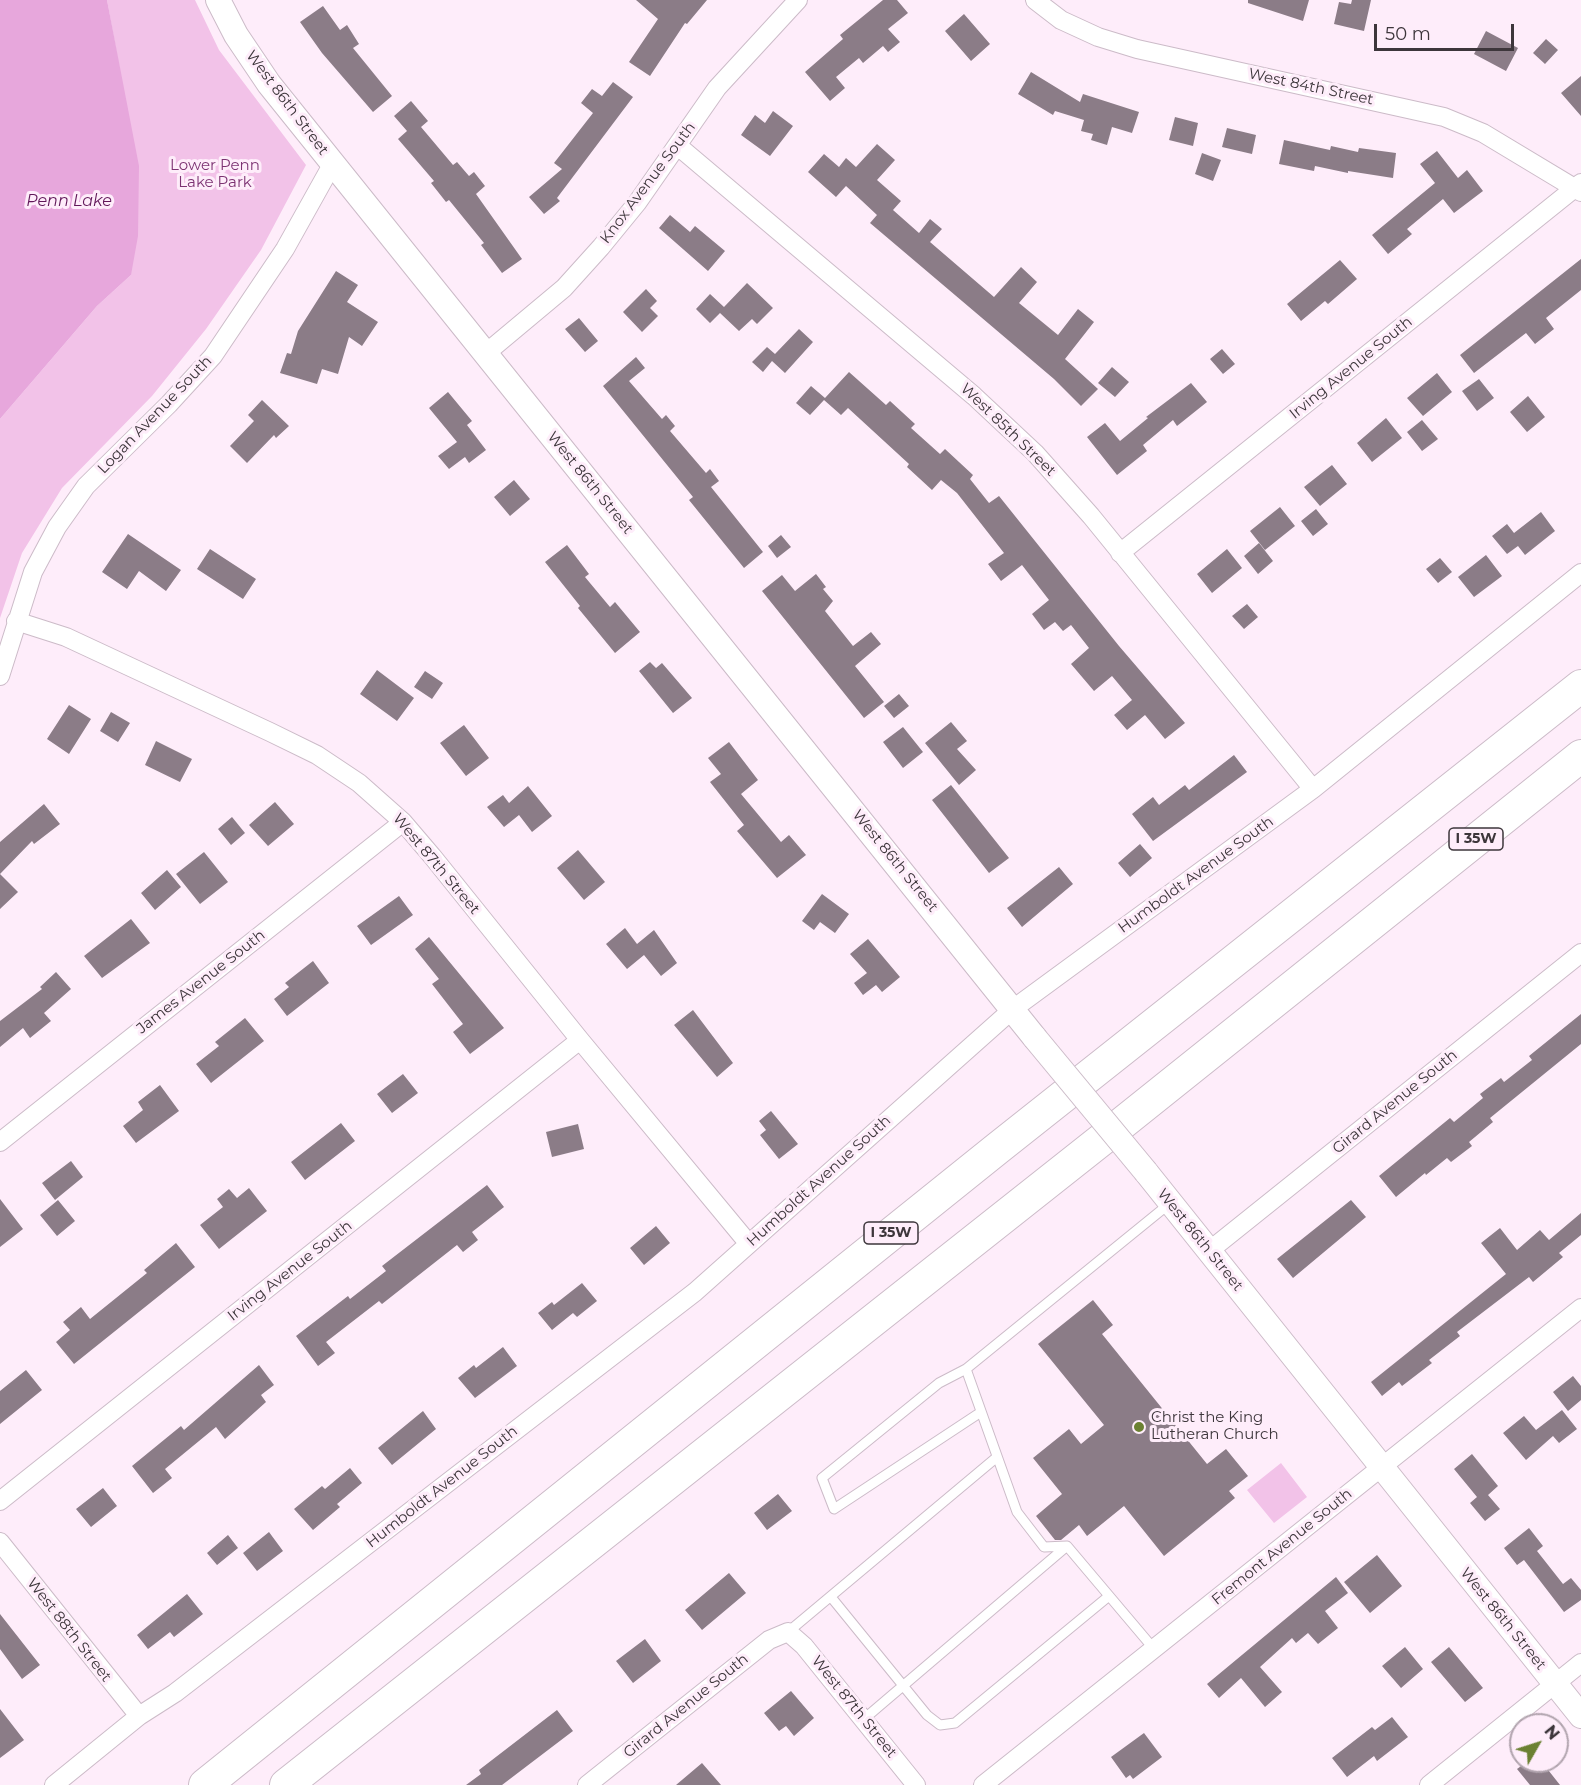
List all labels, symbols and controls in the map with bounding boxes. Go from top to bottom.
scale bar [1377,12,1516,50]
text: 50 m [1385,23,1431,45]
street label: West 86th Street [242,47,332,159]
street label: West 84th Street [1247,65,1375,109]
street label: Knox Avenue South [597,119,699,247]
park label: Lower Penn Lake Park [170,157,260,192]
water label: Penn Lake [26,191,112,211]
street label: Irving Avenue South [1286,313,1416,423]
street label: Logan Avenue South [94,352,216,478]
street label: West 85th Street [956,380,1060,480]
street label: West 86th Street [543,428,637,538]
street label: West 86th Street [848,806,942,916]
street label: West 87th Street [389,810,483,918]
street label: Humboldt Avenue South [1115,813,1277,937]
road number: I 35W [1449,828,1503,850]
street label: James Avenue South [133,926,269,1038]
street label: Girard Avenue South [1329,1046,1461,1158]
street label: Humboldt Avenue South [743,1112,895,1250]
street label: West 86th Street [1153,1185,1247,1295]
street label: Irving Avenue South [224,1217,356,1325]
road number: I 35W [864,1222,918,1244]
place label: Christ the King Lutheran Church [1151,1409,1279,1444]
marker: Christ the King Lutheran Church [1132,1420,1146,1434]
street label: Humboldt Avenue South [363,1422,521,1552]
street label: Fremont Avenue South [1208,1485,1356,1609]
street label: West 86th Street [1456,1564,1550,1674]
street label: West 88th Street [23,1574,115,1686]
street label: Girard Avenue South [620,1650,752,1762]
street label: West 87th Street [807,1652,901,1762]
north arrow [1509,1713,1569,1773]
text: N [1540,1722,1563,1744]

